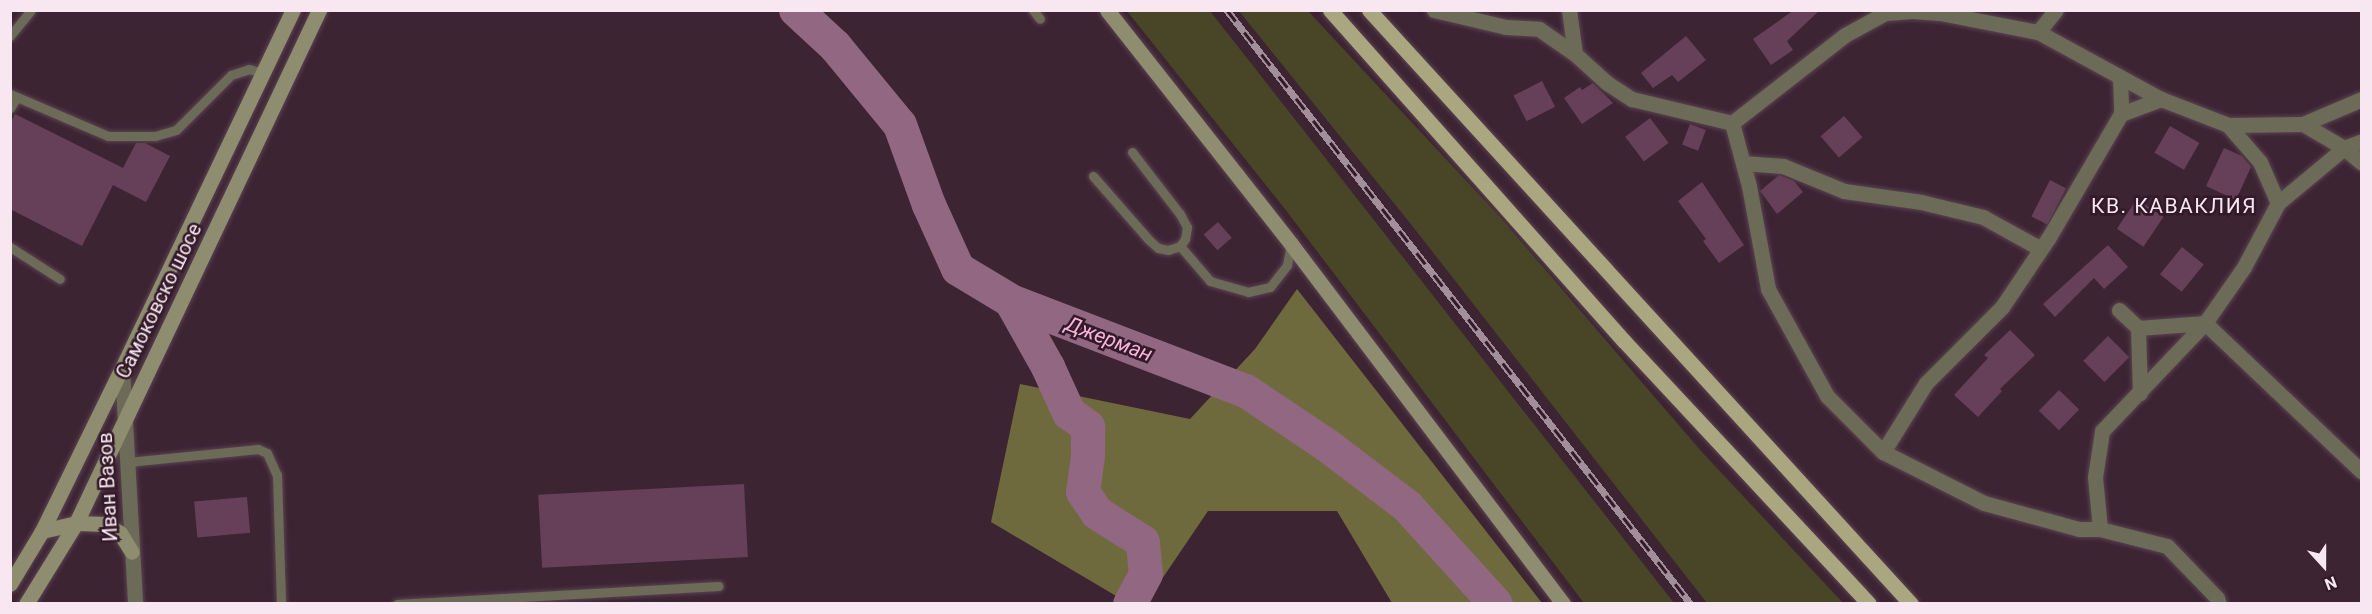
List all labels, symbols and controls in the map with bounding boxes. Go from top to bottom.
district label: КВ. КАВАКЛИЯ [2091,193,2257,219]
street label: Самоковско шосе [111,219,207,383]
water label: Джерман [1062,311,1156,367]
street label: Иван Вазов [93,432,123,542]
north arrow [2294,536,2354,596]
text: N [2322,572,2339,594]

